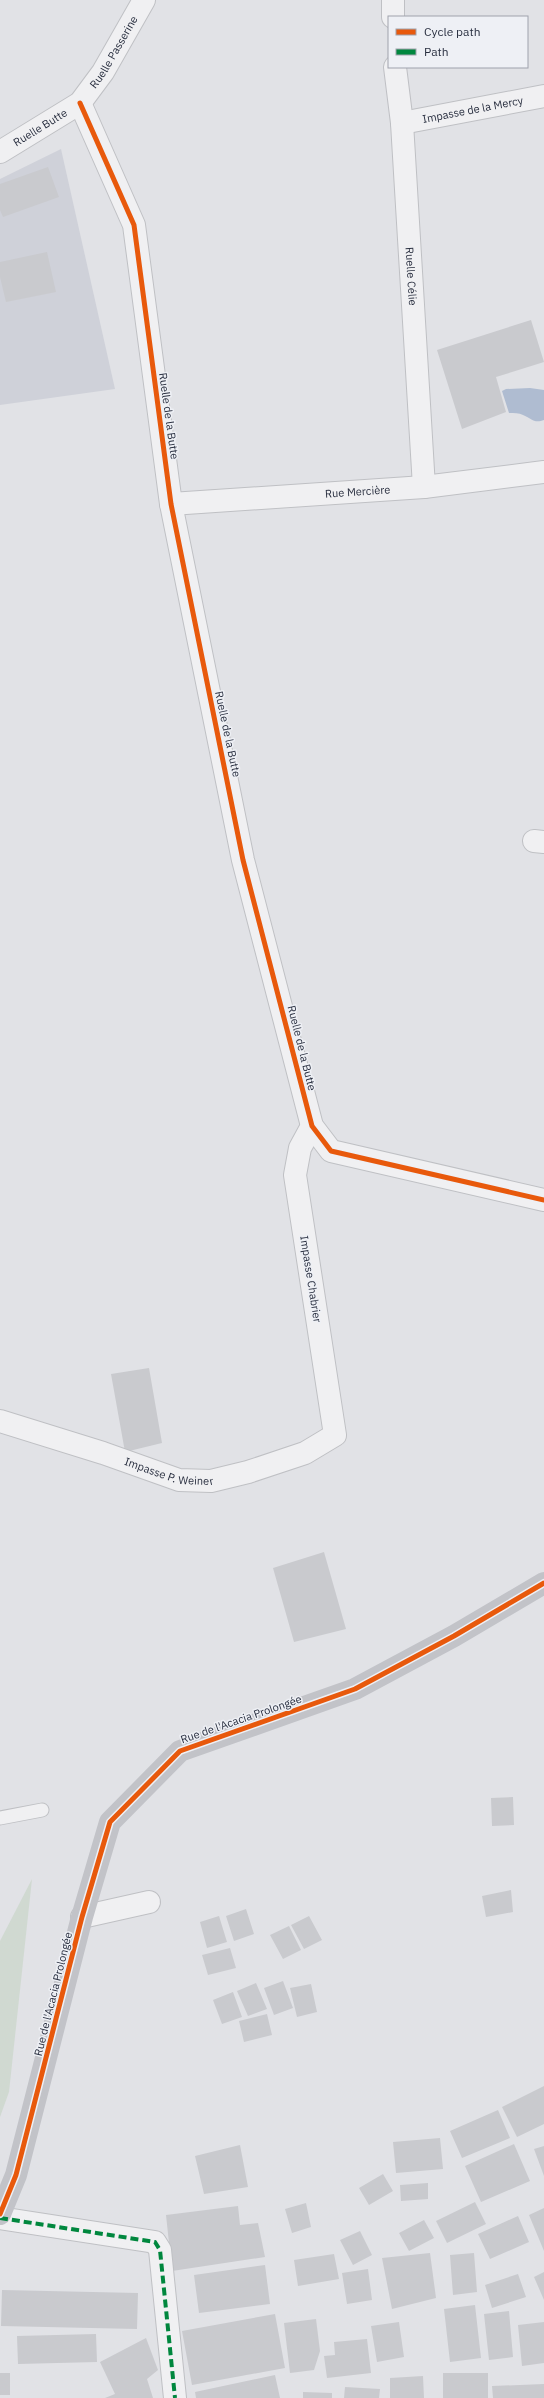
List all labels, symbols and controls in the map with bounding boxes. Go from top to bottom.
street label: Ruelle Passerine [86,13,141,91]
legend [388,16,528,68]
text: Cycle path [424,24,481,39]
text: Path [424,44,449,59]
street label: Impasse de la Mercy [421,93,525,126]
street label: Ruelle Butte [10,106,70,149]
street label: Ruelle Célie [403,247,420,306]
street label: Ruelle de la Butte [156,372,182,460]
street label: Rue Mercière [325,482,391,501]
street label: Ruelle de la Butte [212,690,244,778]
street label: Ruelle de la Butte [285,1004,319,1092]
street label: Impasse Chabrier [297,1235,325,1323]
street label: Impasse P. Weiner [123,1454,215,1488]
street label: Rue de l'Acacia Prolongée [179,1692,303,1746]
street label: Rue de l'Acacia Prolongée [31,1931,75,2057]

